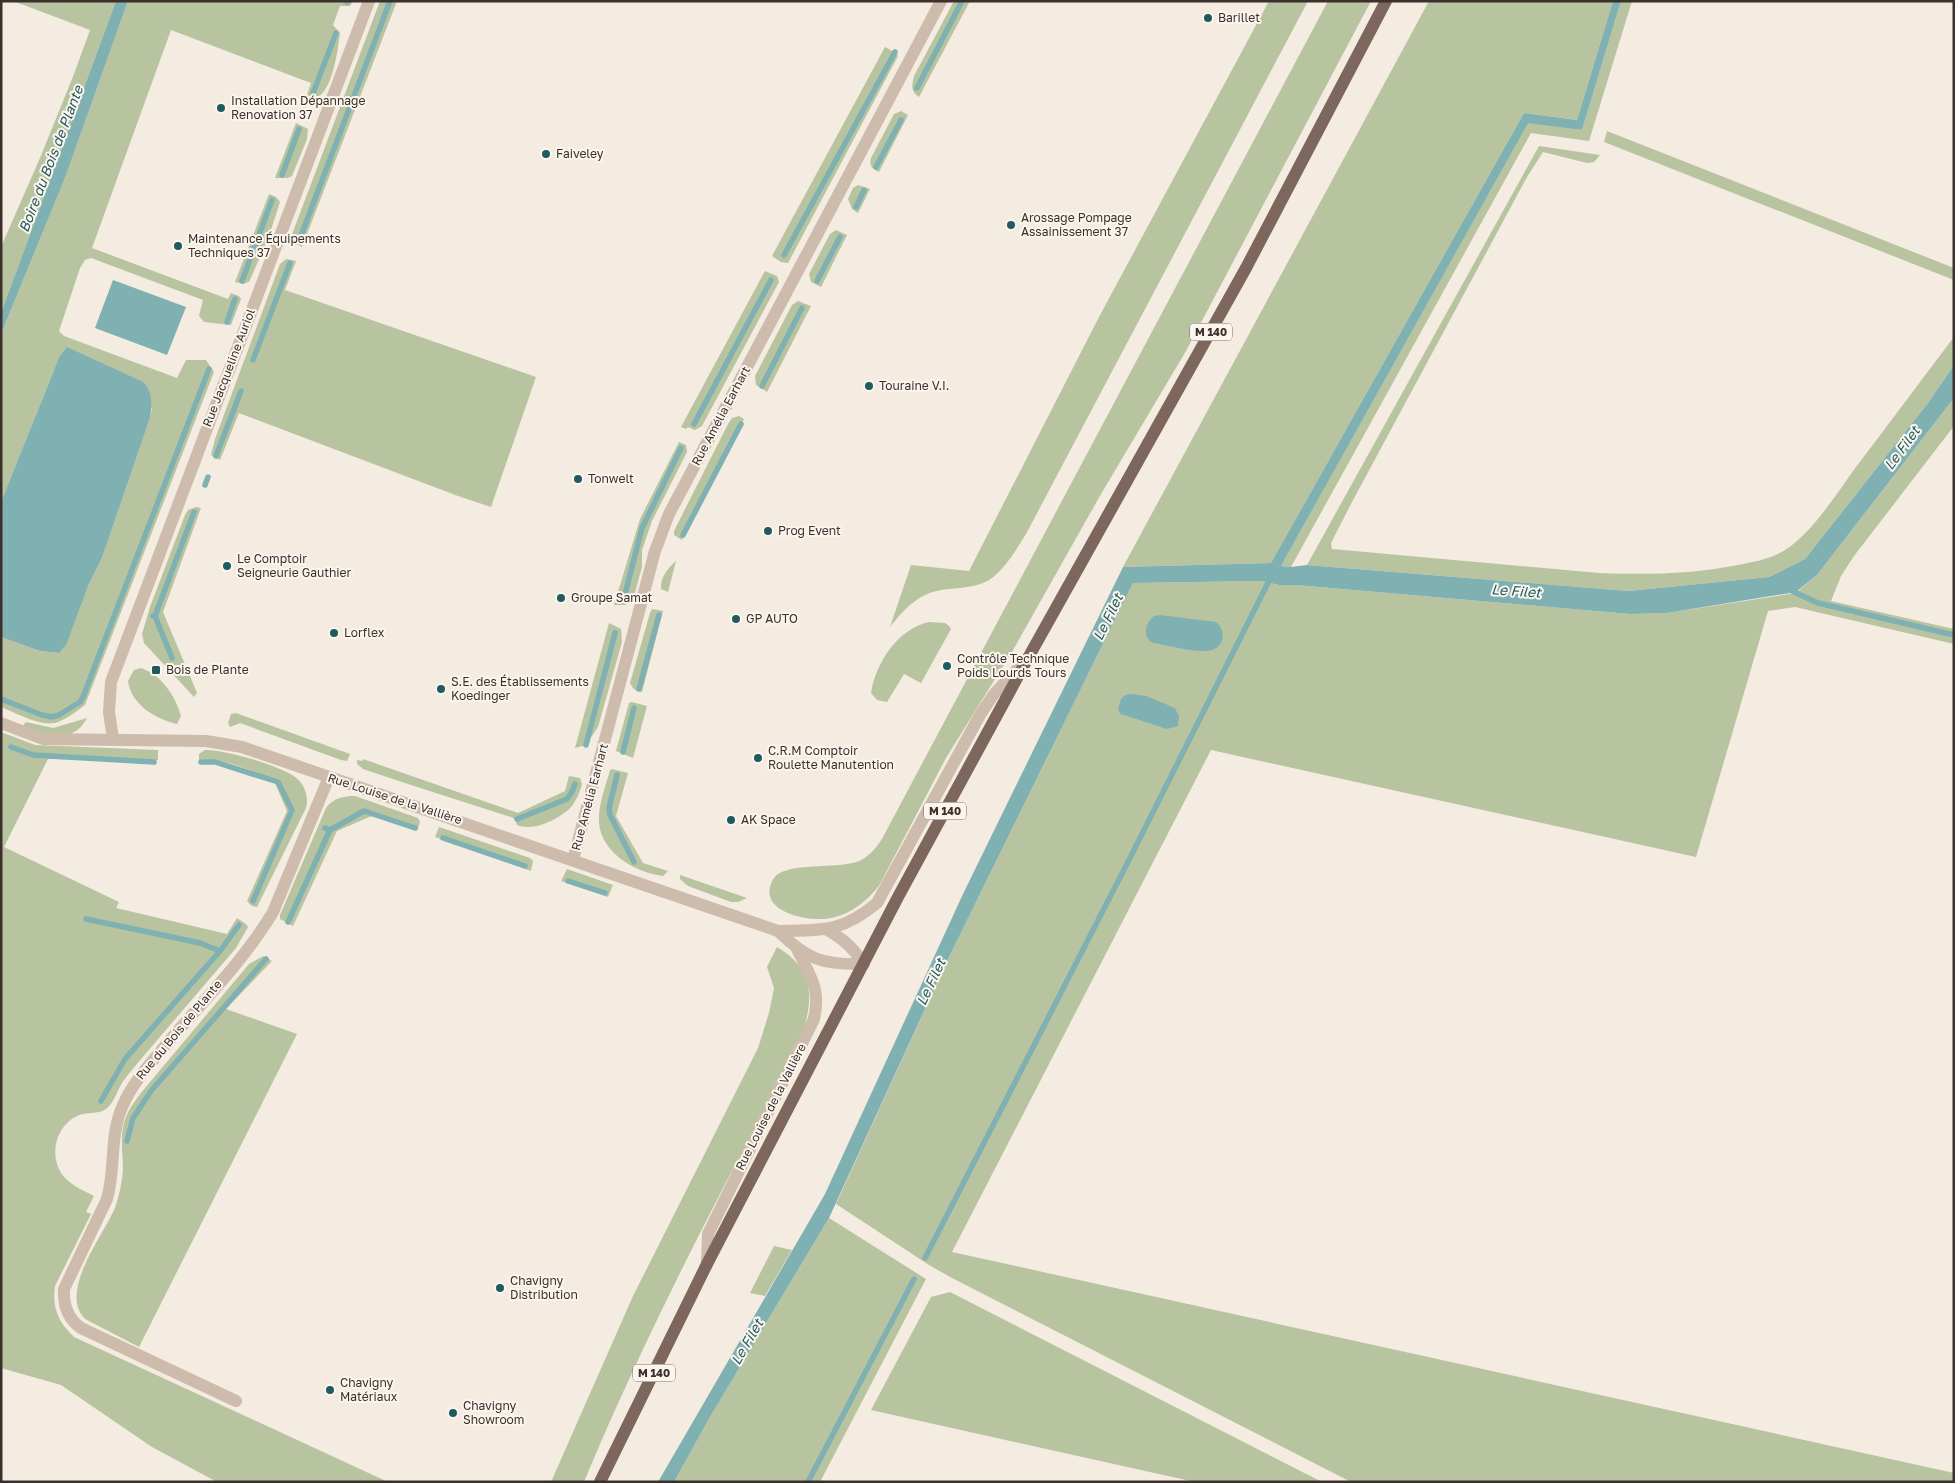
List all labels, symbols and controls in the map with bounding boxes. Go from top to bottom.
place label: Barillet [1218,10,1260,25]
marker: Barillet [1202,12,1214,24]
water label: Boire du Bois de Plante [15,82,87,234]
place label: Installation Dépannage Renovation 37 [231,93,365,122]
marker: Installation Dépannage Renovation 37 [215,102,227,114]
place label: Faiveley [556,146,604,161]
marker: Faiveley [540,148,552,160]
place label: Arossage Pompage Assainissement 37 [1021,210,1132,239]
marker: Arossage Pompage Assainissement 37 [1005,219,1017,231]
place label: Maintenance Équipements Techniques 37 [188,231,341,260]
marker: Maintenance Équipements Techniques 37 [172,240,184,252]
street label: Rue Jacqueline Auriol [199,307,258,429]
road number: M 140 [1190,324,1232,341]
street label: Rue Amélia Earhart [688,363,753,468]
place label: Touraine V.I. [879,378,949,393]
marker: Touraine V.I. [863,380,875,392]
water label: Le Filet [1880,422,1924,473]
place label: Tonwelt [588,471,634,486]
marker: Tonwelt [572,473,584,485]
place label: Prog Event [778,523,841,538]
marker: Prog Event [762,525,774,537]
place label: Le Comptoir Seigneurie Gauthier [237,551,352,580]
marker: Le Comptoir Seigneurie Gauthier [221,560,233,572]
water label: Le Filet [1491,580,1543,601]
place label: Groupe Samat [571,590,653,605]
water label: Le Filet [1089,590,1127,643]
marker: Groupe Samat [555,592,567,604]
place label: GP AUTO [746,611,798,626]
marker: GP AUTO [730,613,742,625]
place label: Lorflex [344,625,385,640]
marker: Lorflex [328,627,340,639]
place label: Contrôle Technique Poids Lourds Tours [957,651,1069,680]
marker: Contrôle Technique Poids Lourds Tours [941,660,953,672]
place label: Bois de Plante [166,662,249,677]
marker: Bois de Plante [150,664,162,676]
place label: S.E. des Établissements Koedinger [451,674,589,703]
marker: S.E. des Établissements Koedinger [435,683,447,695]
street label: Rue Amélia Earhart [568,742,611,852]
place label: C.R.M Comptoir Roulette Manutention [768,743,894,772]
marker: C.R.M Comptoir Roulette Manutention [752,752,764,764]
street label: Rue Louise de la Vallière [326,770,464,827]
road number: M 140 [924,802,966,819]
place label: AK Space [741,812,796,827]
marker: AK Space [725,814,737,826]
water label: Le Filet [912,954,949,1008]
street label: Rue du Bois de Plante [133,977,225,1083]
street label: Rue Louise de la Vallière [732,1041,809,1173]
place label: Chavigny Distribution [510,1273,578,1302]
marker: Chavigny Distribution [494,1282,506,1294]
water label: Le Filet [727,1315,767,1367]
road number: M 140 [633,1365,675,1382]
place label: Chavigny Matériaux [340,1375,398,1404]
marker: Chavigny Matériaux [324,1384,336,1396]
place label: Chavigny Showroom [463,1398,524,1427]
marker: Chavigny Showroom [447,1407,459,1419]

